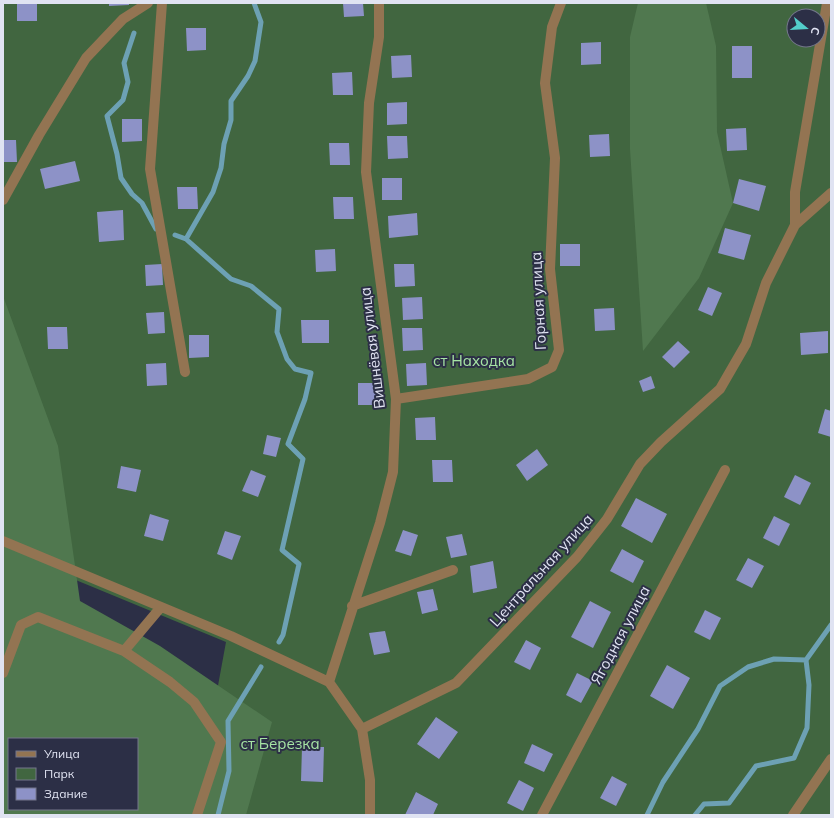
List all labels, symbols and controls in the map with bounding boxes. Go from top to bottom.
north arrow [786,8,826,48]
text: С [808,25,823,37]
street label: Горная улица [526,251,550,351]
street label: Вишнёвая улица [355,286,389,410]
park label: ст Находка [433,351,515,370]
street label: Центральная улица [485,510,597,630]
street label: Ягодная улица [586,583,654,687]
park label: ст Березка [240,734,320,753]
legend [8,738,138,810]
text: Улица [43,746,80,761]
text: Парк [44,766,75,781]
text: Здание [44,786,88,801]

